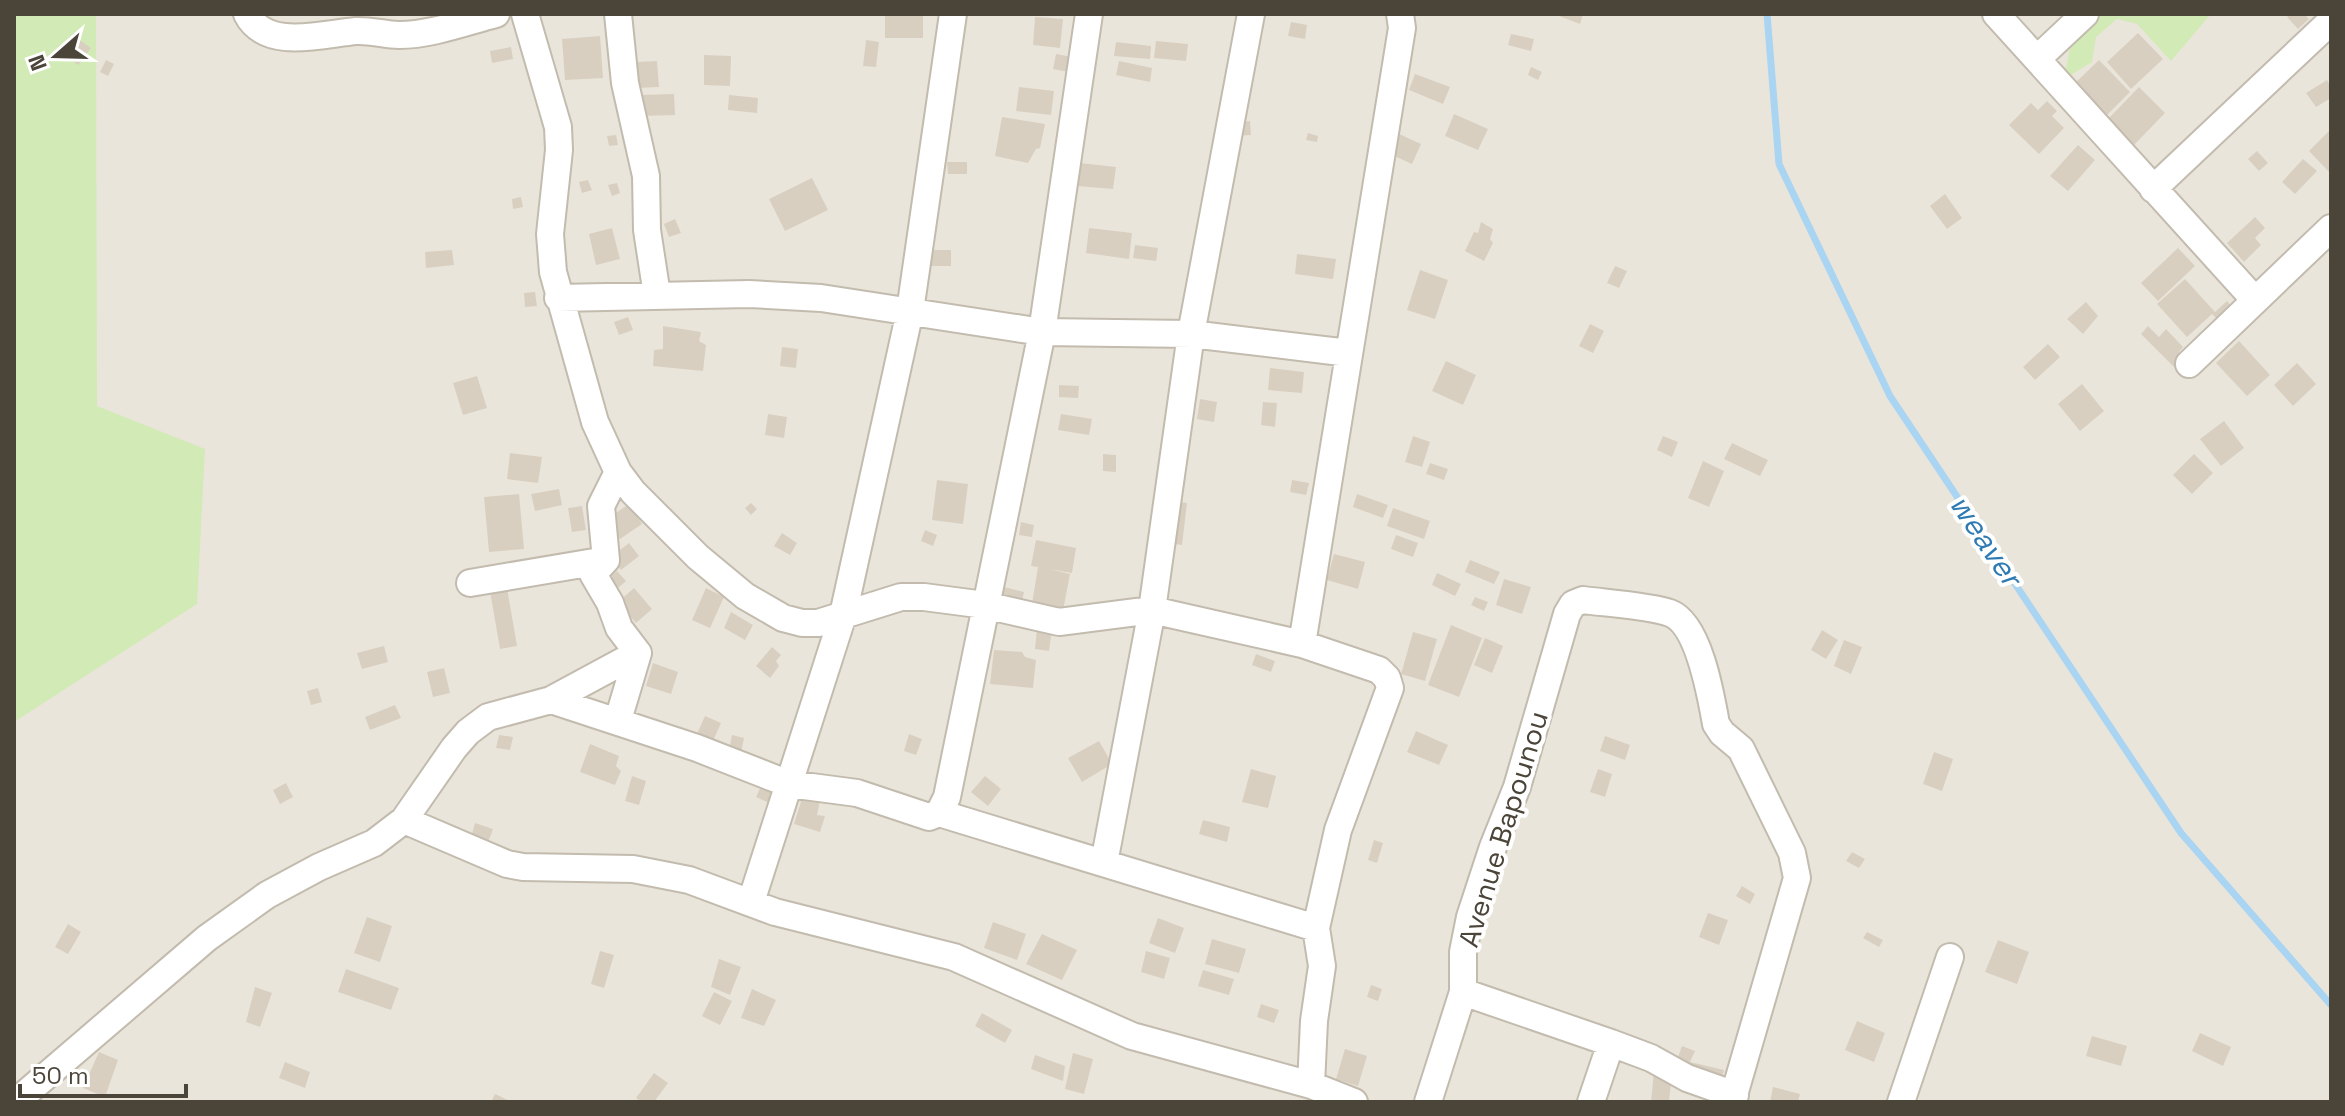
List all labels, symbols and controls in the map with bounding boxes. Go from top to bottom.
north arrow [16,16,96,96]
text: N [22,51,53,75]
water label: weaver [1941,487,2032,596]
street label: Avenue Bapounou [1450,707,1556,951]
scale bar [20,1048,186,1098]
text: 50 m [32,1060,89,1091]

